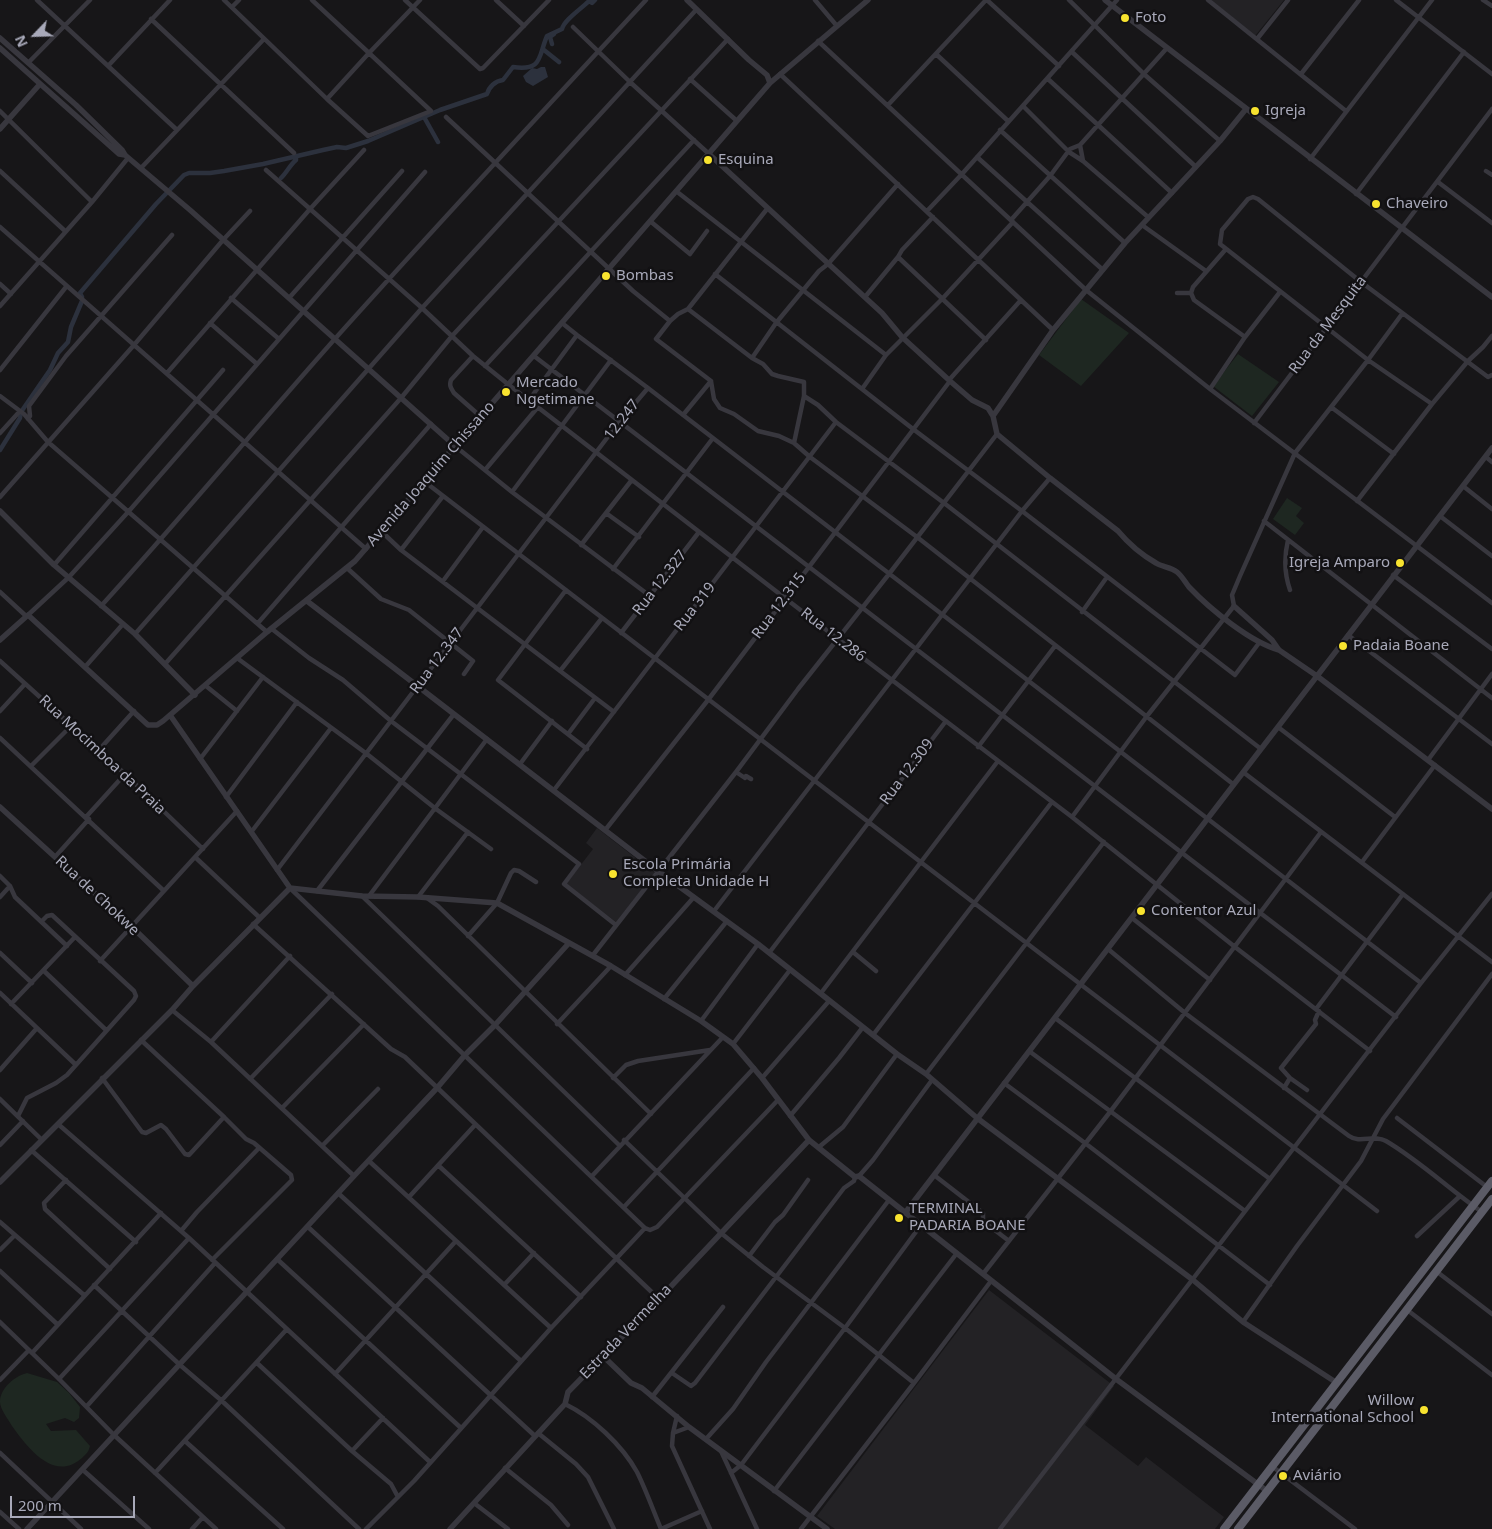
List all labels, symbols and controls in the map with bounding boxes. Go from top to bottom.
place label: Foto [1135,9,1166,27]
north arrow [10,10,60,60]
marker: Foto [1119,12,1131,24]
text: N [10,32,32,50]
place label: Igreja [1265,102,1306,120]
marker: Igreja [1249,105,1261,117]
place label: Esquina [718,151,774,169]
marker: Esquina [702,154,714,166]
place label: Chaveiro [1386,195,1448,213]
marker: Chaveiro [1370,198,1382,210]
place label: Bombas [616,267,674,285]
marker: Bombas [600,270,612,282]
street label: Rua da Mesquita [1285,273,1371,377]
place label: Mercado Ngetimane [516,374,595,409]
marker: Mercado Ngetimane [500,386,512,398]
street label: 12.247 [600,396,644,444]
street label: Avenida Joaquim Chissano [363,398,499,550]
street label: Rua 12.327 [629,547,691,619]
place label: Igreja Amparo [1289,554,1390,572]
marker: Igreja Amparo [1394,557,1406,569]
street label: Rua 12.315 [748,570,810,642]
street label: Rua 319 [670,579,720,635]
street label: Rua 12.286 [797,604,869,666]
street label: Rua 12.347 [406,625,468,697]
place label: Padaia Boane [1353,637,1449,655]
marker: Padaia Boane [1337,640,1349,652]
street label: Rua Mocimboa da Praia [35,692,169,818]
street label: Rua 12.309 [876,736,938,808]
street label: Rua de Chokwe [51,852,143,940]
place label: Escola Primária Completa Unidade H [623,856,769,891]
marker: Escola Primária Completa Unidade H [607,868,619,880]
place label: Contentor Azul [1151,902,1256,920]
marker: Contentor Azul [1135,905,1147,917]
place label: TERMINAL PADARIA BOANE [909,1200,1026,1235]
marker: TERMINAL PADARIA BOANE [893,1212,905,1224]
street label: Estrada Vermelha [576,1281,676,1383]
place label: Willow International School [1271,1392,1414,1427]
marker: Willow International School [1418,1404,1430,1416]
place label: Aviário [1293,1467,1342,1485]
marker: Aviário [1277,1470,1289,1482]
scale bar [12,1486,138,1518]
text: 200 m [18,1495,62,1515]

